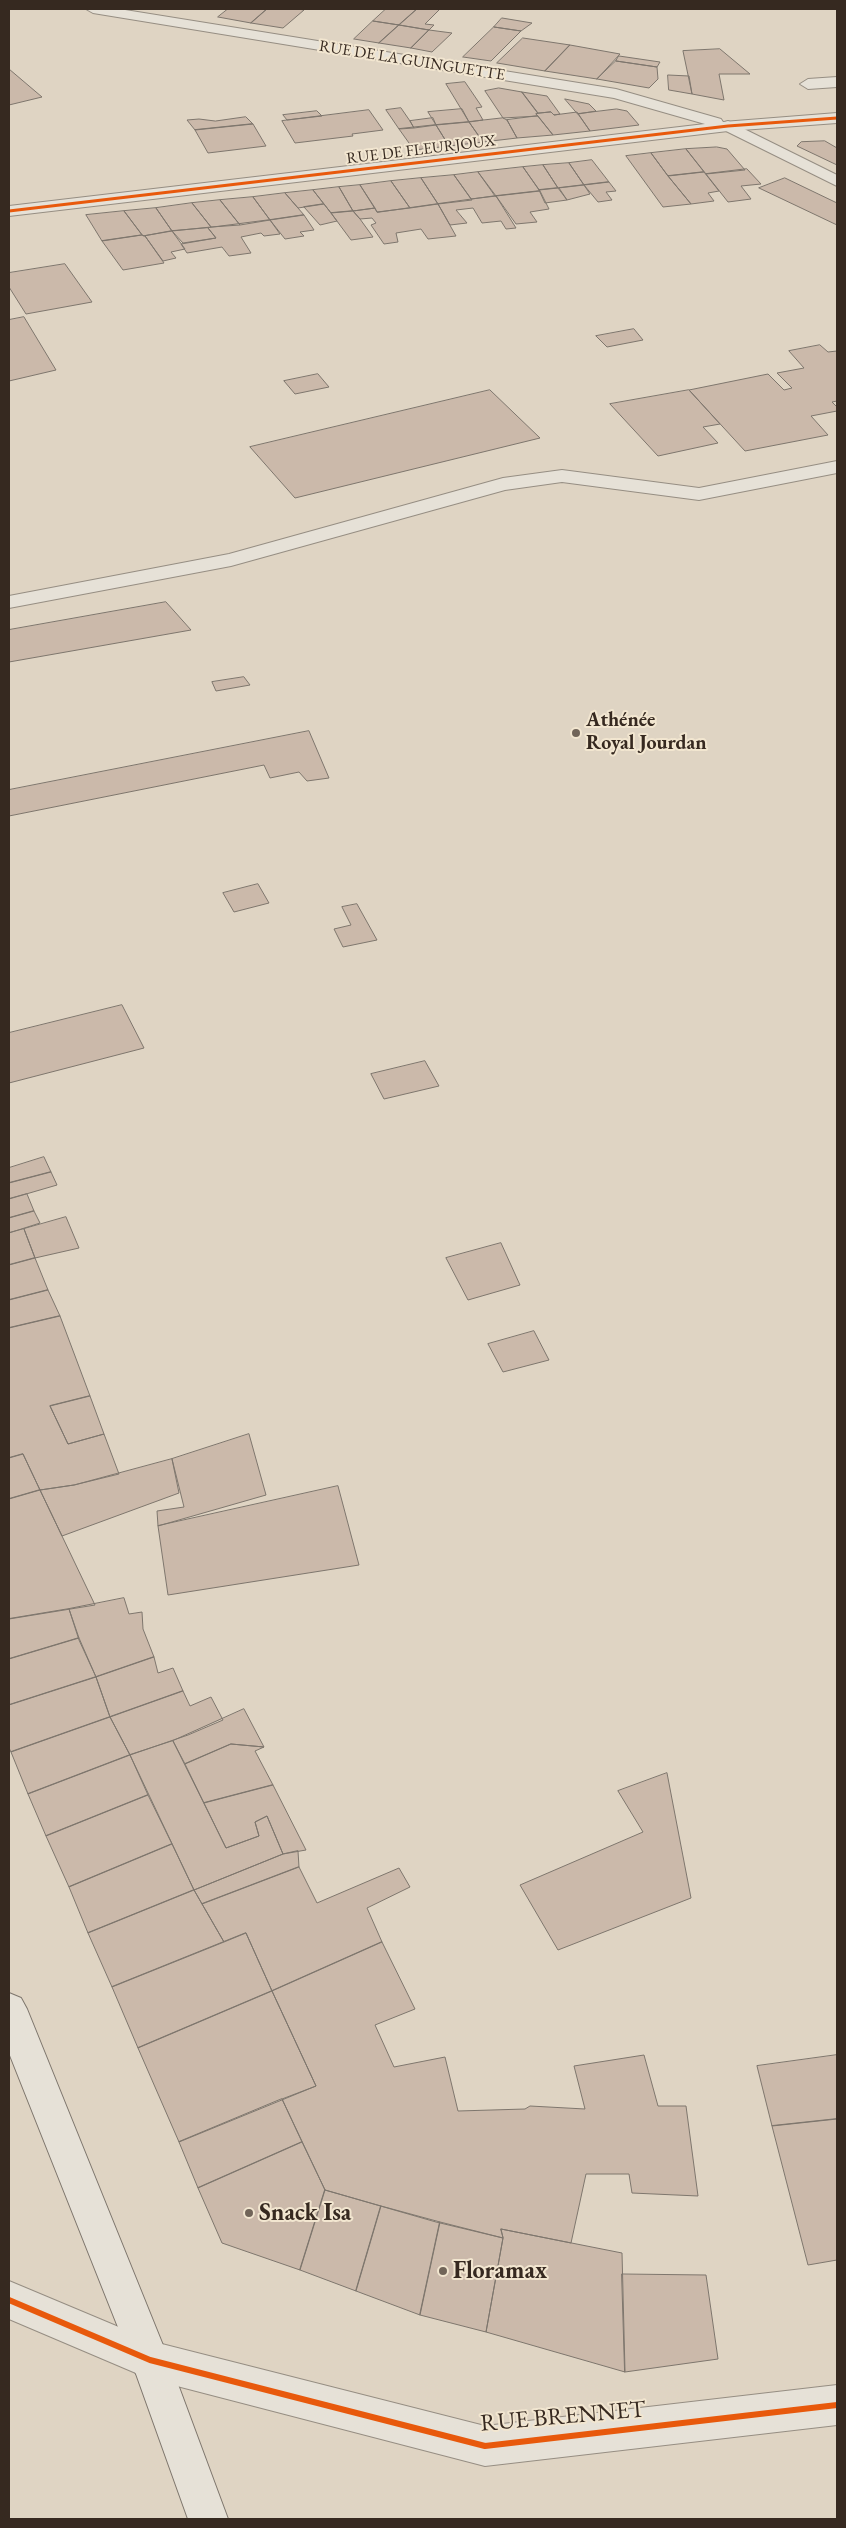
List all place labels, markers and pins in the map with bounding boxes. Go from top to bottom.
place label: Athénée Royal Jourdan [586,709,707,756]
marker: Athénée Royal Jourdan [570,727,582,739]
place label: Snack Isa [259,2199,351,2227]
marker: Snack Isa [243,2207,255,2219]
place label: Floramax [453,2257,547,2285]
marker: Floramax [437,2265,449,2277]

